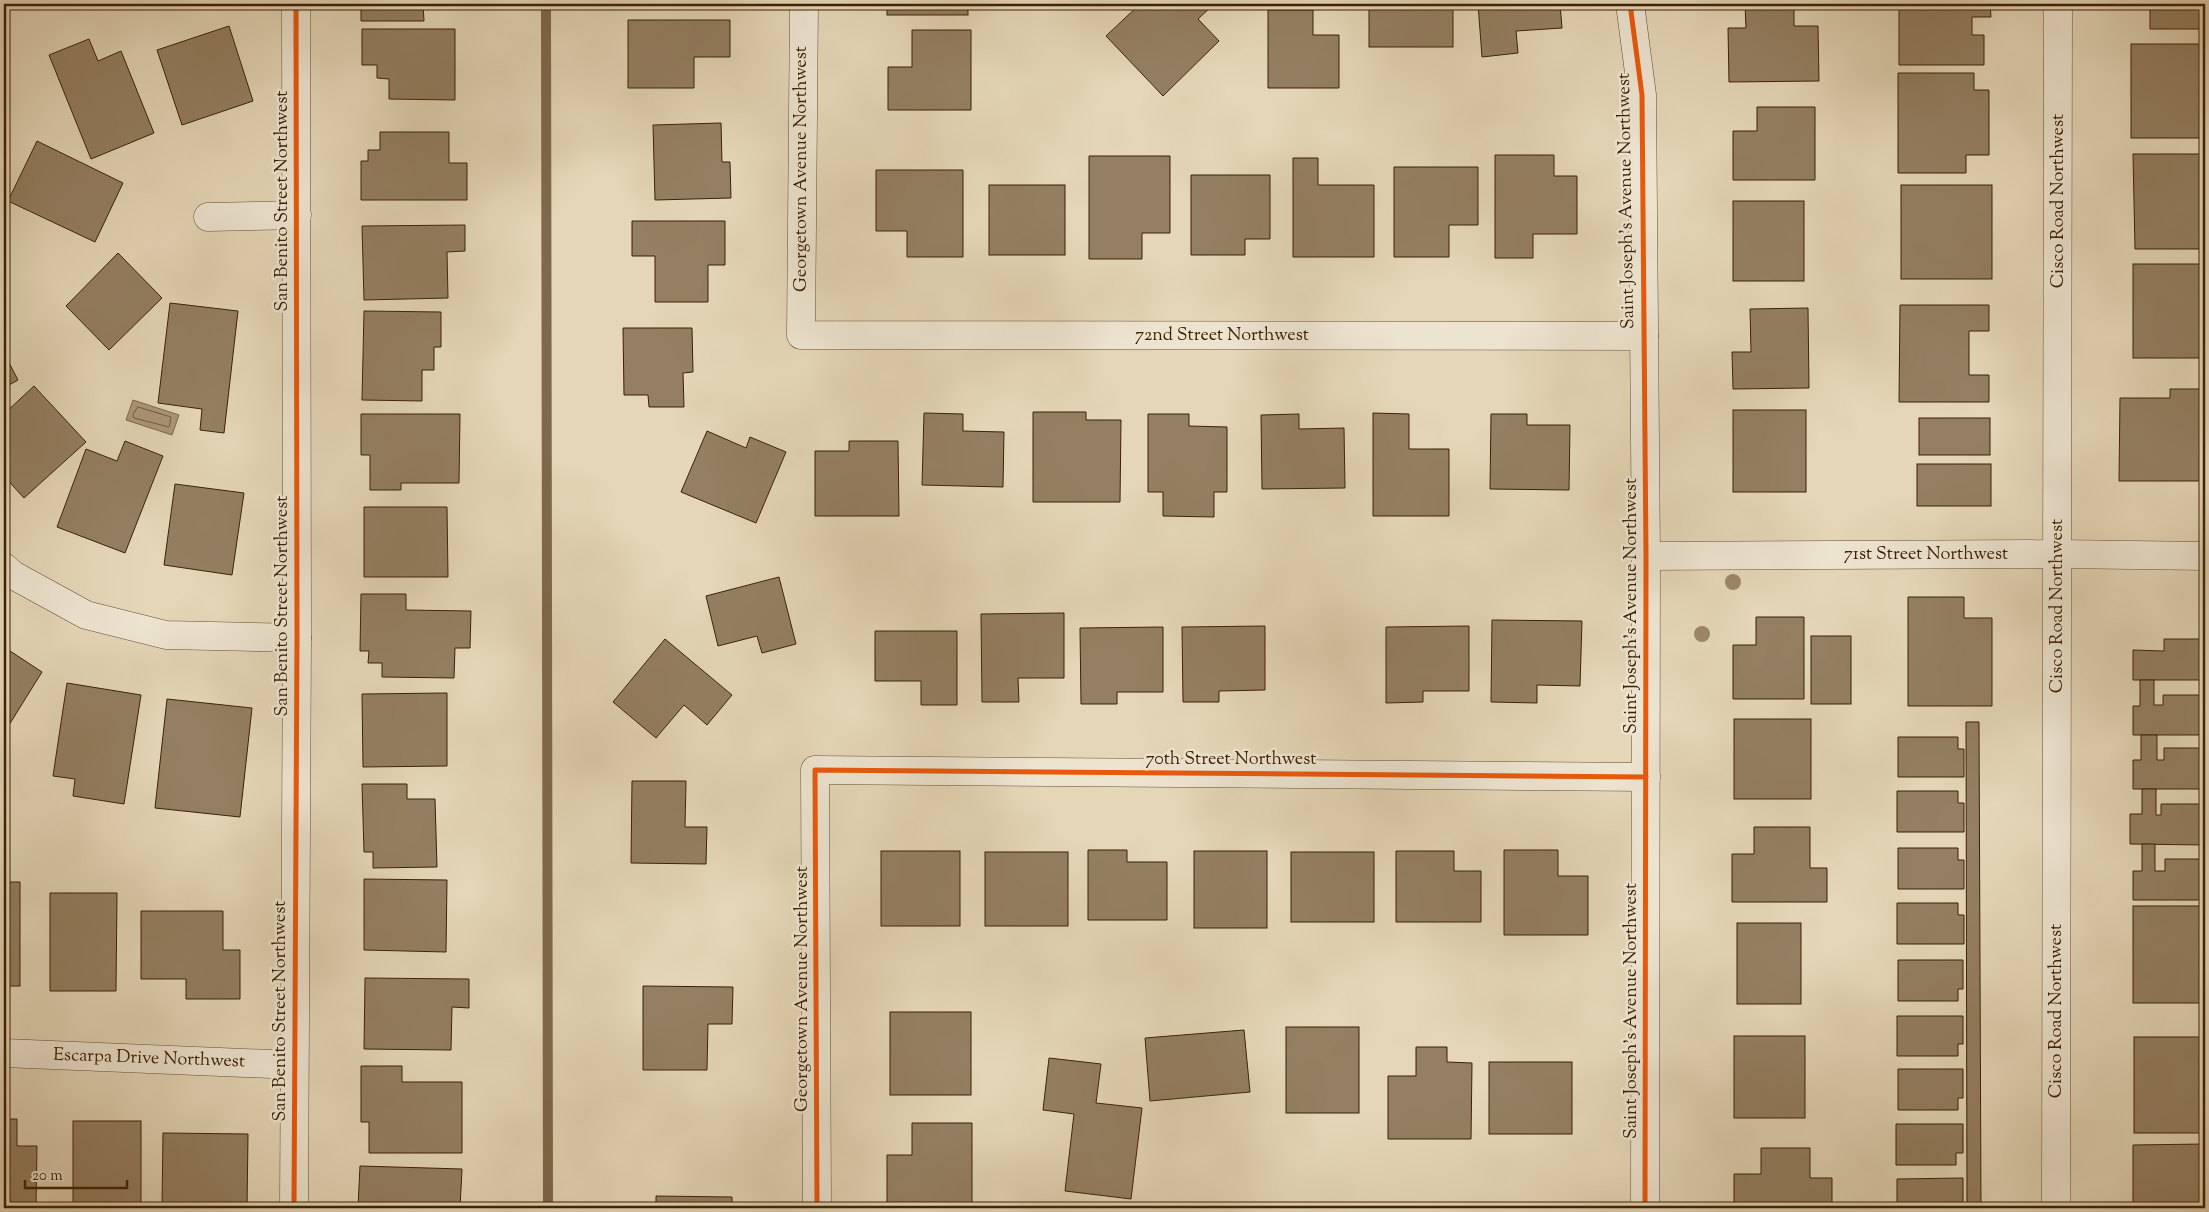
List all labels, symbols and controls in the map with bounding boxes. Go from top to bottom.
street label: Georgetown Avenue Northwest [789,46,815,292]
street label: Saint Joseph's Avenue Northwest [1612,73,1642,329]
street label: San Benito Street Northwest [270,91,296,311]
street label: Cisco Road Northwest [2046,114,2072,288]
street label: 72nd Street Northwest [1135,323,1309,349]
street label: Saint Joseph's Avenue Northwest [1619,478,1645,734]
street label: San Benito Street Northwest [270,496,296,716]
street label: Cisco Road Northwest [2045,519,2071,693]
street label: 71st Street Northwest [1844,542,2008,568]
street label: 70th Street Northwest [1146,747,1316,773]
street label: Georgetown Avenue Northwest [790,866,816,1112]
street label: Saint Joseph's Avenue Northwest [1619,883,1645,1139]
street label: San Benito Street Northwest [268,901,294,1121]
street label: Cisco Road Northwest [2044,924,2070,1098]
street label: Escarpa Drive Northwest [53,1043,245,1075]
scale bar [25,1157,128,1189]
text: 20 m [32,1166,63,1187]

